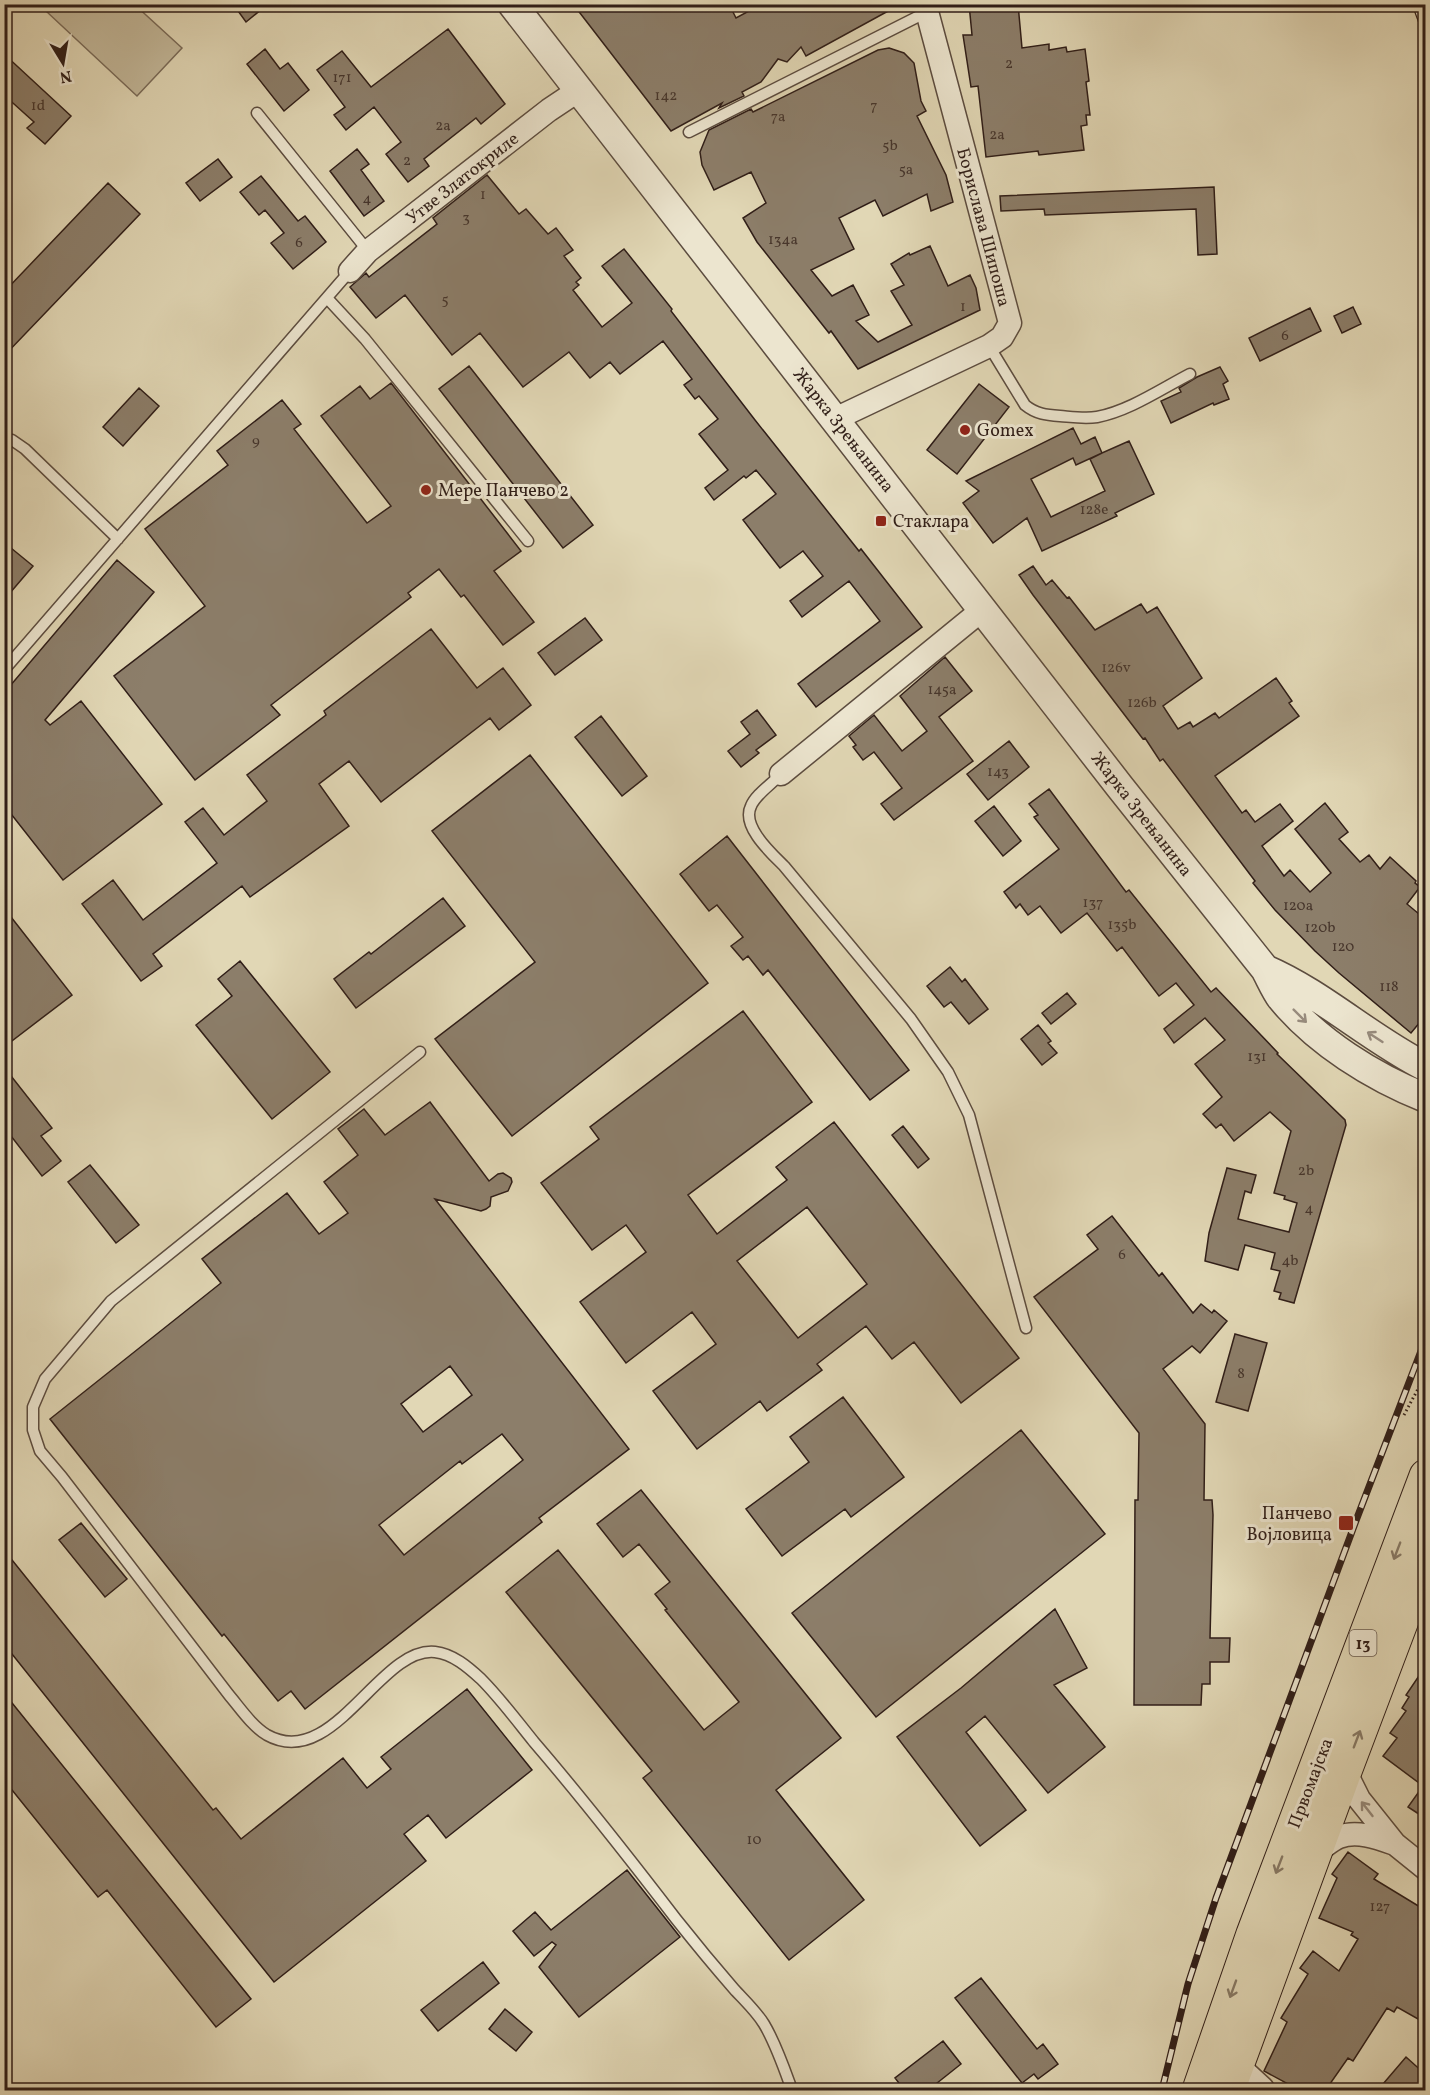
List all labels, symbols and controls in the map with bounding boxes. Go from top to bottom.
north arrow [33,33,93,93]
house number: 2 [1005,54,1013,75]
text: N [57,64,73,88]
house number: 171 [333,68,351,89]
house number: 142 [655,86,677,107]
house number: 1d [31,96,45,117]
house number: 7 [870,96,878,117]
house number: 7a [771,107,785,128]
house number: 2a [435,116,451,137]
house number: 2a [989,125,1005,146]
street label: Утве Златокриле [401,127,525,231]
house number: 5b [882,136,898,157]
street label: Борислава Шипоша [949,145,1016,310]
house number: 2 [403,151,411,172]
house number: 5a [899,160,913,181]
house number: 1 [480,185,486,206]
house number: 4 [363,189,372,210]
house number: 3 [462,208,470,229]
house number: 134a [768,230,798,251]
house number: 6 [295,233,303,254]
house number: 5 [441,290,449,311]
house number: 1 [960,297,966,318]
house number: 6 [1281,326,1289,347]
street label: Жарка Зрењанина [786,363,900,499]
place label: Gomex [977,419,1034,444]
marker: Gomex [958,423,972,437]
house number: 9 [252,431,260,452]
place label: Мере Панчево 2 [438,479,569,504]
marker: Мере Панчево 2 [419,483,433,497]
house number: 128e [1080,500,1108,521]
place label: Стаклара [893,510,969,535]
marker: Стаклара [874,514,888,528]
house number: 126v [1101,658,1131,679]
house number: 145a [927,680,957,701]
house number: 126b [1127,693,1157,714]
street label: Жарка Зрењанина [1084,747,1198,883]
house number: 143 [987,762,1009,783]
house number: 137 [1083,893,1103,914]
house number: 120a [1283,896,1313,917]
house number: 135b [1108,915,1136,936]
house number: 120b [1305,918,1335,939]
house number: 120 [1332,937,1354,958]
house number: 118 [1379,977,1399,998]
one-way arrow [1292,1009,1307,1023]
one-way arrow [1367,1031,1384,1043]
house number: 131 [1247,1047,1267,1068]
house number: 2b [1298,1161,1314,1182]
house number: 4 [1305,1199,1314,1220]
house number: 6 [1118,1245,1126,1266]
house number: 4b [1281,1251,1299,1272]
house number: 8 [1237,1364,1245,1385]
place label: Панчево Војловица [1247,1502,1332,1548]
marker: Панчево Војловица [1337,1514,1355,1532]
one-way arrow [1391,1541,1402,1560]
road number: 13 [1350,1630,1376,1656]
one-way arrow [1352,1730,1363,1749]
street label: Првомајска [1283,1735,1340,1832]
one-way arrow [1361,1802,1374,1818]
house number: 10 [747,1830,761,1851]
one-way arrow [1273,1856,1284,1874]
house number: 127 [1370,1897,1390,1918]
one-way arrow [1227,1979,1238,1998]

